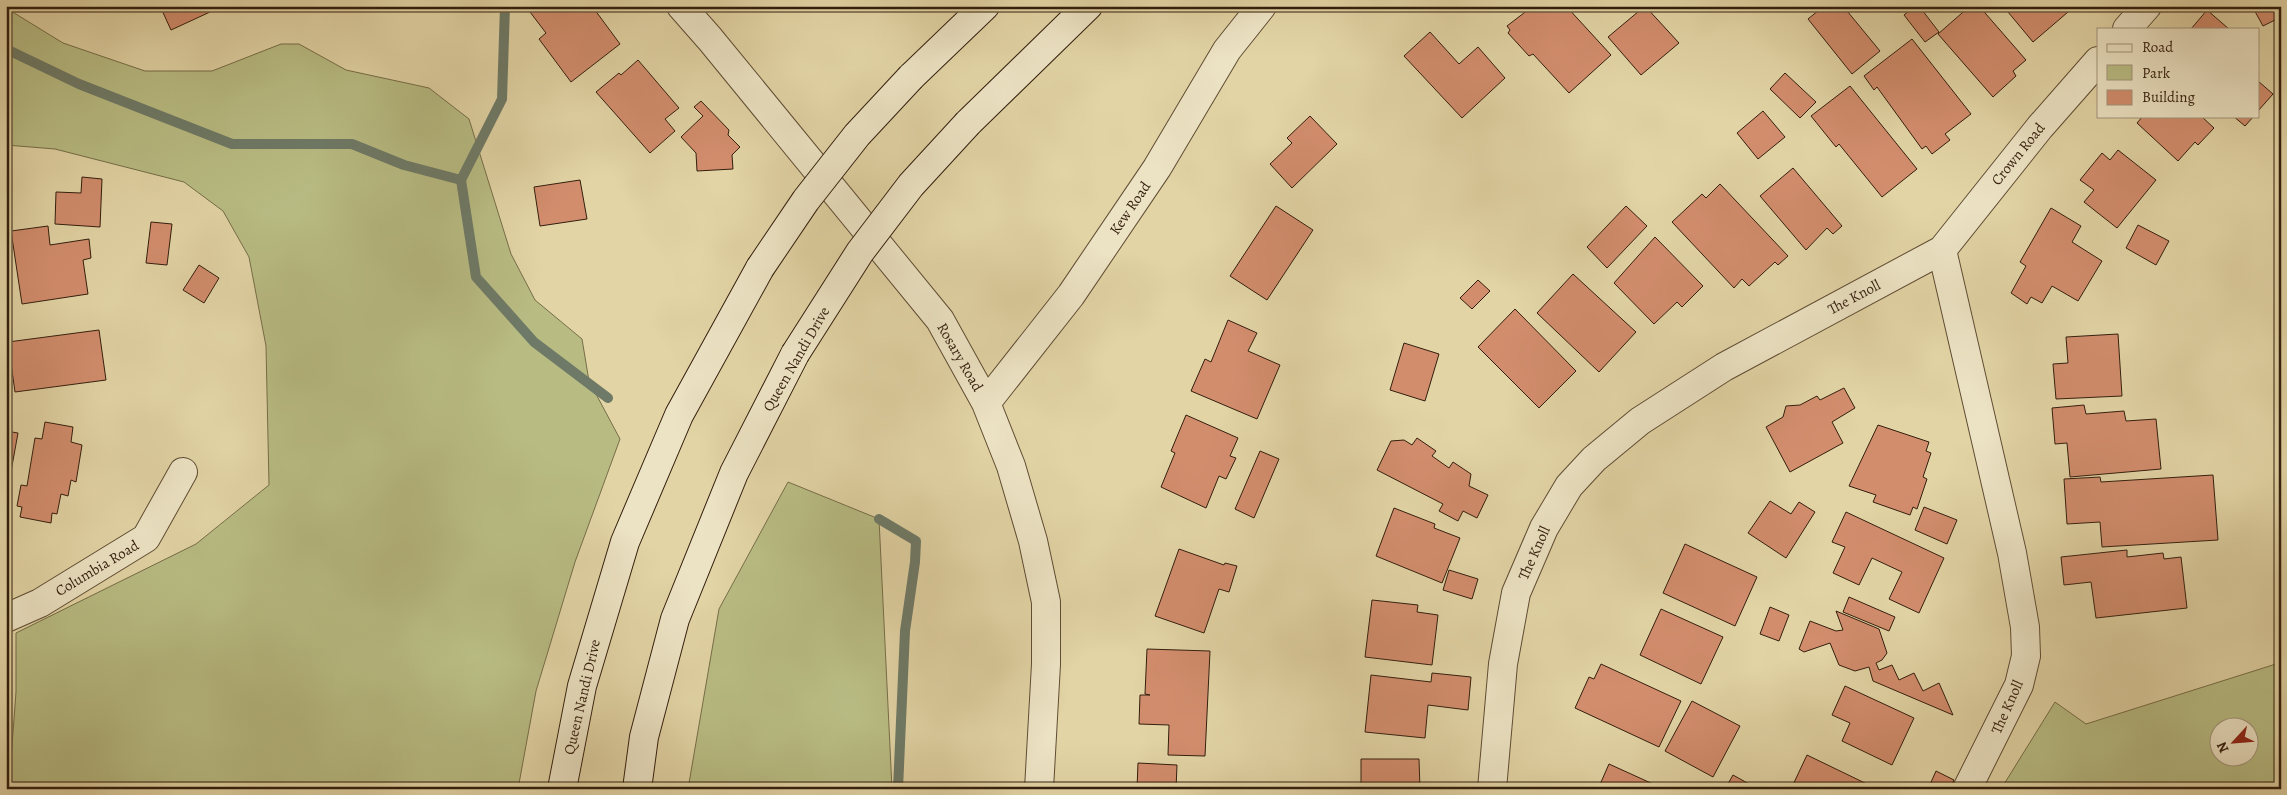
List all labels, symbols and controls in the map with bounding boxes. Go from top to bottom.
legend [2097,28,2260,118]
text: Road [2142,37,2174,57]
text: Park [2142,63,2171,83]
text: Building [2142,87,2195,107]
street label: Crown Road [1987,118,2050,189]
street label: Kew Road [1105,177,1156,239]
street label: The Knoll [1824,275,1884,319]
street label: Queen Nandi Drive [758,303,834,415]
street label: Rosary Road [932,319,988,396]
street label: The Knoll [1513,523,1555,583]
street label: Columbia Road [52,535,143,601]
street label: Queen Nandi Drive [559,637,605,757]
street label: The Knoll [1986,677,2028,737]
north arrow [2210,718,2260,768]
text: N [2212,739,2234,756]

